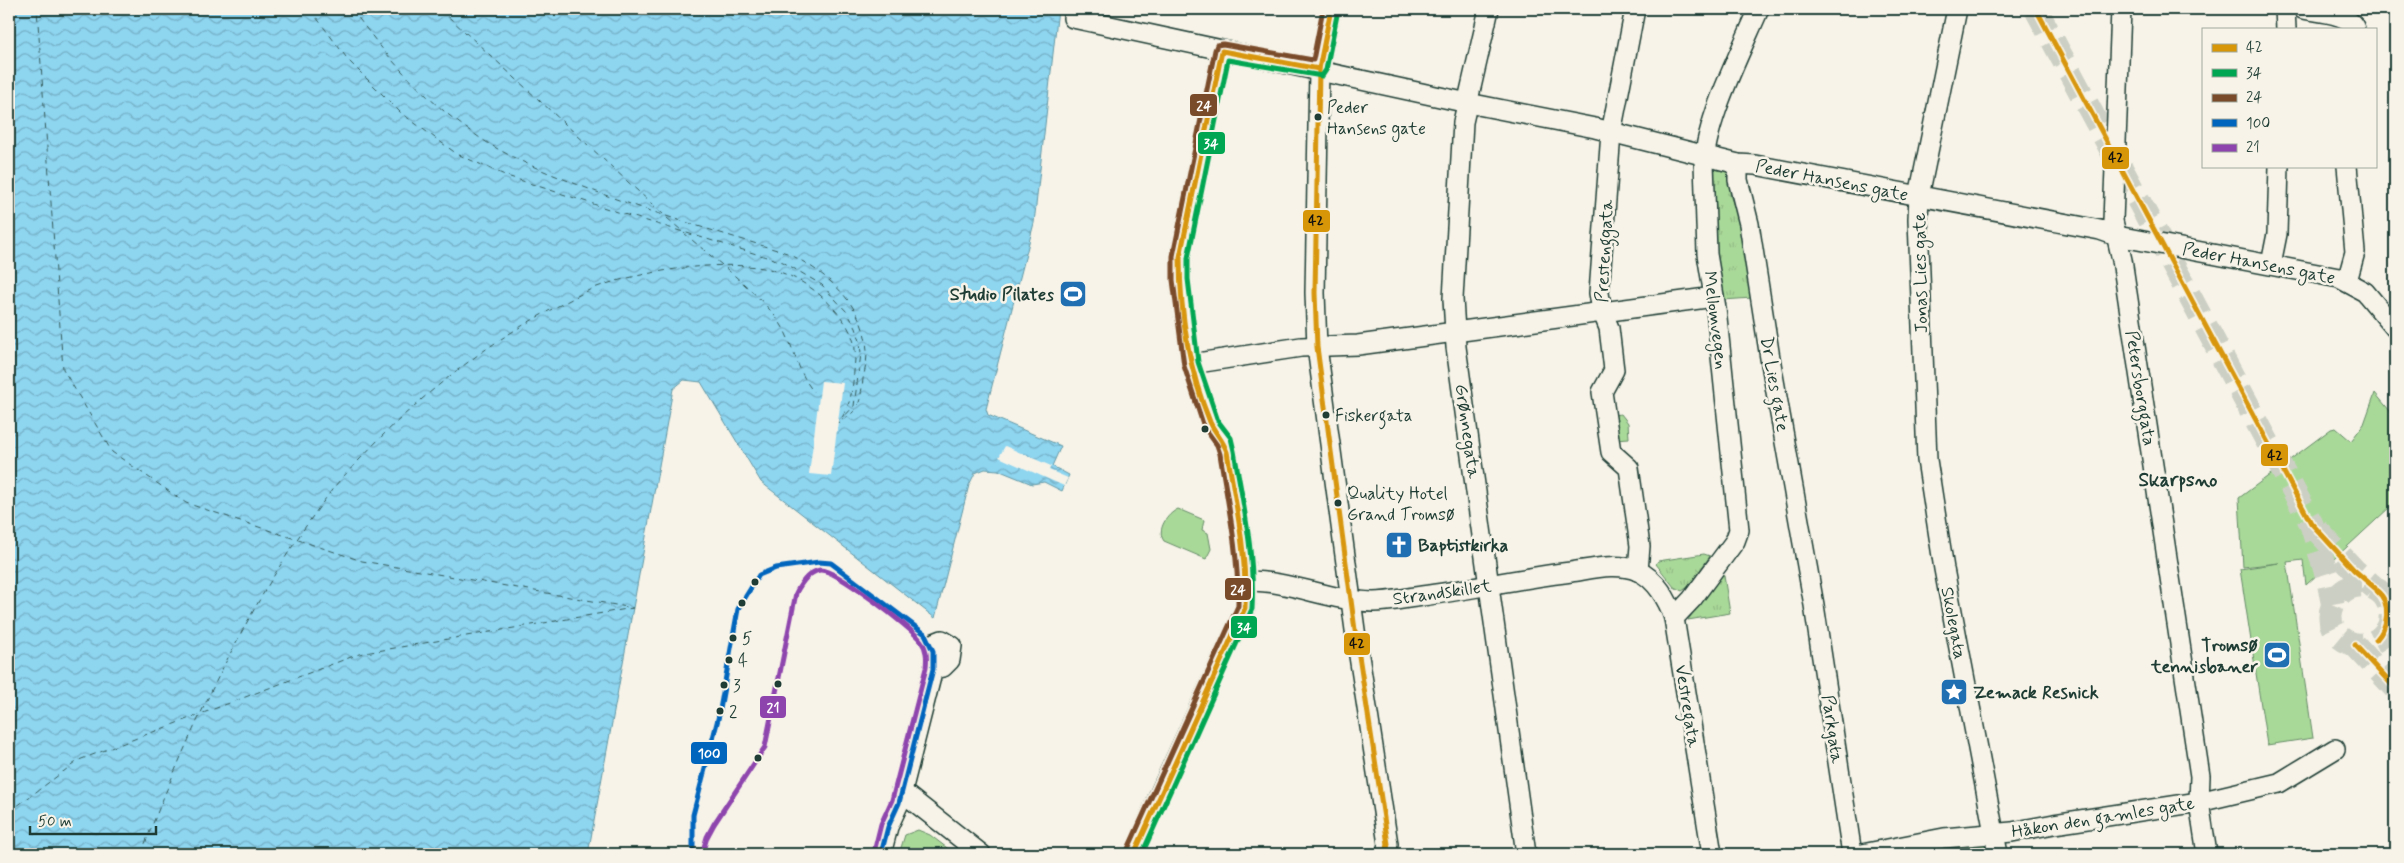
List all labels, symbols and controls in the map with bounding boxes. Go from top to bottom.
legend [2202,28,2376,168]
text: 42 [2246,38,2263,58]
text: 34 [2246,64,2262,84]
text: 24 [2246,88,2262,108]
line badge: 24 [1189,93,1218,117]
text: 24 [1196,97,1212,115]
place label: Peder Hansens gate [1327,97,1426,142]
marker: Peder Hansens gate [1313,112,1323,122]
text: 100 [2246,114,2270,134]
line badge: 34 [1197,131,1226,155]
text: 34 [1204,135,1219,153]
text: 21 [2246,138,2260,158]
line badge: 42 [2101,146,2130,170]
text: 42 [2108,149,2124,167]
street label: Peder Hansens gate [1753,154,1910,209]
street label: Prestenggata [1590,199,1622,303]
line badge: 42 [1302,209,1331,233]
text: 42 [1308,212,1324,230]
street label: Jonas Lies gate [1908,212,1935,334]
street label: Peder Hansens gate [2180,237,2337,292]
street label: Mellomvegen [1696,270,1733,371]
sports icon: Studio Pilates [1058,279,1088,309]
place label: Studio Pilates [950,283,1054,307]
street label: Petersborggata [2117,329,2161,448]
street label: Dr Lies gate [1752,335,1794,434]
street label: Grønnegata [1448,382,1486,480]
place label: Fiskergata [1335,405,1413,430]
marker: Fiskergata [1321,410,1331,420]
unlabelled marker [1200,424,1210,434]
line badge: 42 [2260,443,2289,467]
text: 42 [2267,447,2283,465]
district label: Skarpsno [2139,468,2217,493]
place label: Quality Hotel Grand Tromsø [1347,483,1455,526]
marker: Quality Hotel Grand Tromsø [1333,498,1343,508]
church icon: Baptistkirka [1384,530,1414,560]
place label: Baptistkirka [1418,534,1509,558]
street label: Strandskillet [1391,574,1493,612]
unlabelled marker [750,577,760,587]
line badge: 24 [1224,577,1252,601]
text: 24 [1230,581,1246,599]
street label: Skolegata [1934,585,1972,661]
unlabelled marker [737,598,747,608]
line badge: 34 [1230,615,1258,639]
text: 34 [1237,619,1252,637]
place label: 5 [742,628,752,650]
line badge: 42 [1343,632,1371,656]
marker: 5 [728,633,738,643]
place label: Tromsø tennisbaner [2150,634,2258,679]
text: 42 [1349,635,1365,653]
sports icon: Tromsø tennisbaner [2262,640,2292,670]
place label: 4 [738,650,748,672]
marker: 4 [724,655,734,665]
street label: Vestregata [1667,663,1705,750]
place label: 3 [733,675,741,697]
place icon: Zemack Resnick [1939,677,1969,707]
unlabelled marker [773,679,783,689]
marker: 3 [719,680,729,690]
place label: Zemack Resnick [1973,681,2099,705]
street label: Parkgata [1815,693,1849,765]
line badge: 21 [759,695,787,719]
text: 21 [767,699,779,717]
place label: 2 [729,701,737,723]
marker: 2 [715,706,725,716]
line badge: 100 [690,741,728,765]
text: 100 [698,745,720,763]
unlabelled marker [753,753,763,763]
street label: Håkon den gamles gate [2010,792,2197,846]
scale bar [30,803,156,835]
text: 50 m [38,812,72,832]

